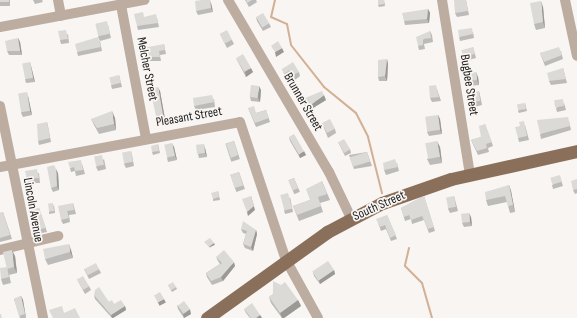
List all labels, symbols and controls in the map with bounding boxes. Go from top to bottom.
street label: Melcher Street [133,36,161,102]
street label: Bugbee Street [456,53,482,117]
street label: Brunner Street [280,70,326,134]
street label: Pleasant Street [155,104,223,130]
street label: Lincoln Avenue [20,177,46,243]
street label: South Street [351,188,407,224]

